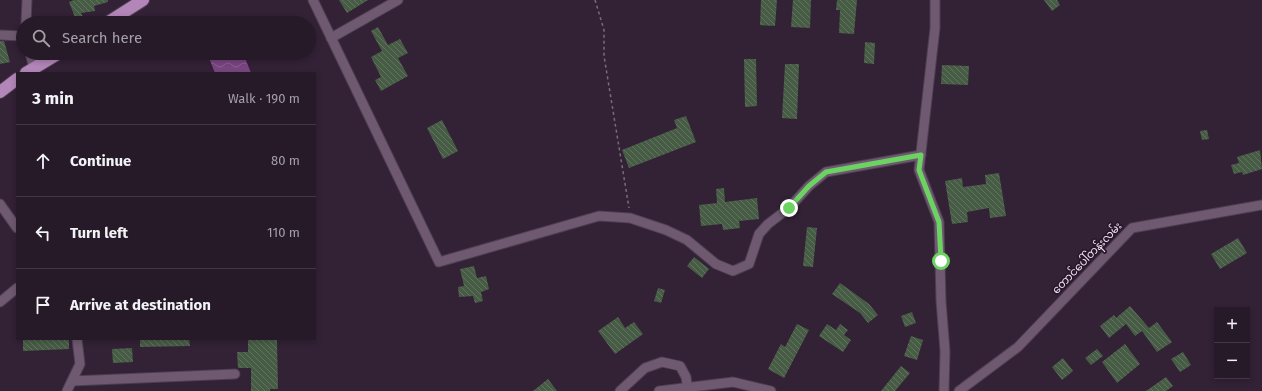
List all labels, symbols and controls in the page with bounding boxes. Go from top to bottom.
search box [16,16,316,60]
icon: search [30,27,52,49]
text: Search here [62,29,142,47]
text: 3 min [32,88,74,109]
text: Walk · 190 m [228,91,300,106]
icon: ahead [32,150,54,172]
text: Continue [70,152,131,170]
text: 80 m [271,153,300,168]
route end [780,199,798,217]
street label: တောင်ပေါ်တန်းလမ်း [1049,219,1126,298]
icon: left [32,222,54,244]
text: Turn left [70,224,128,242]
text: 110 m [267,225,300,240]
route start [932,252,950,270]
icon: arrive [32,294,54,316]
text: Arrive at destination [70,296,211,314]
map controls [1214,307,1250,379]
button: + [1214,307,1250,343]
button: − [1214,343,1250,379]

